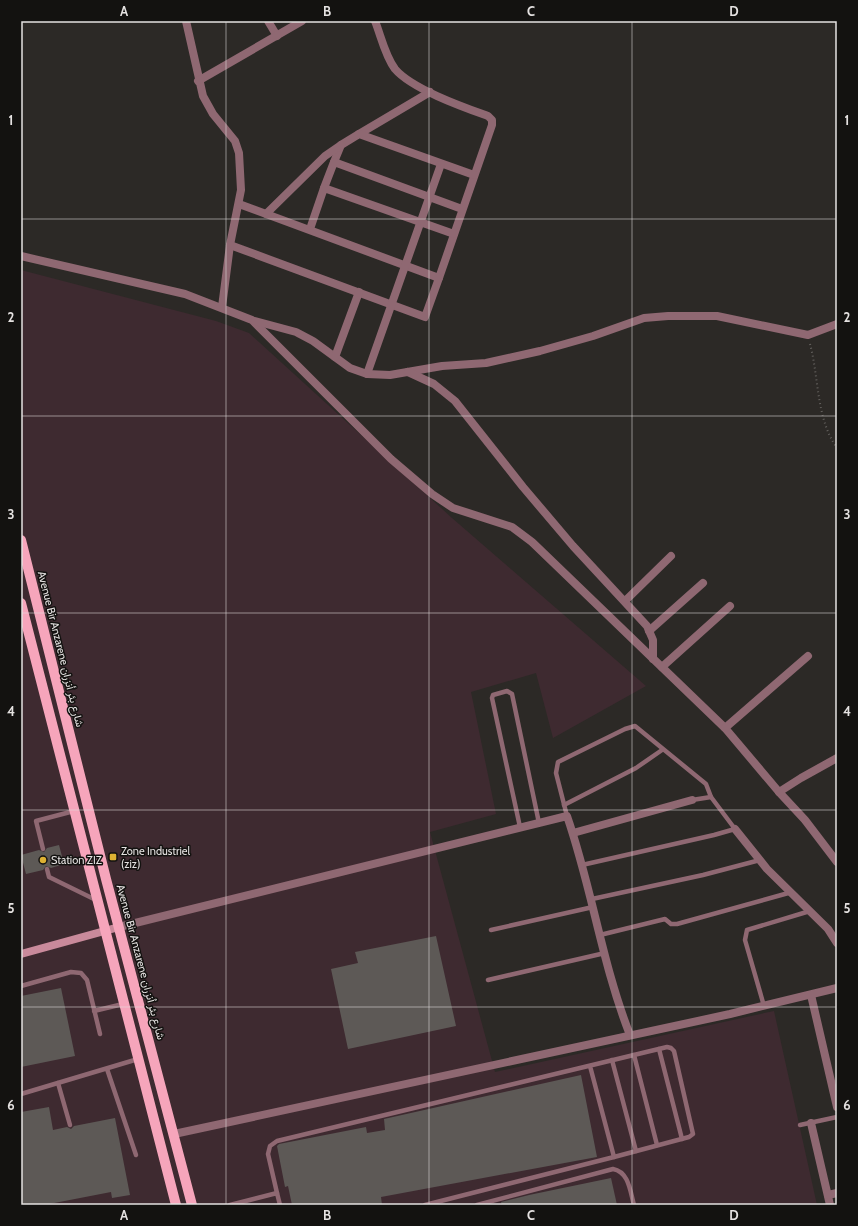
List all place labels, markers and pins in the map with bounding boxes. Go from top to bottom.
place label: Zone Industriel (ziz) [121,844,190,871]
marker: Zone Industriel (ziz) [108,852,118,862]
place label: Station ZIZ [51,853,102,867]
marker: Station ZIZ [38,855,48,865]

